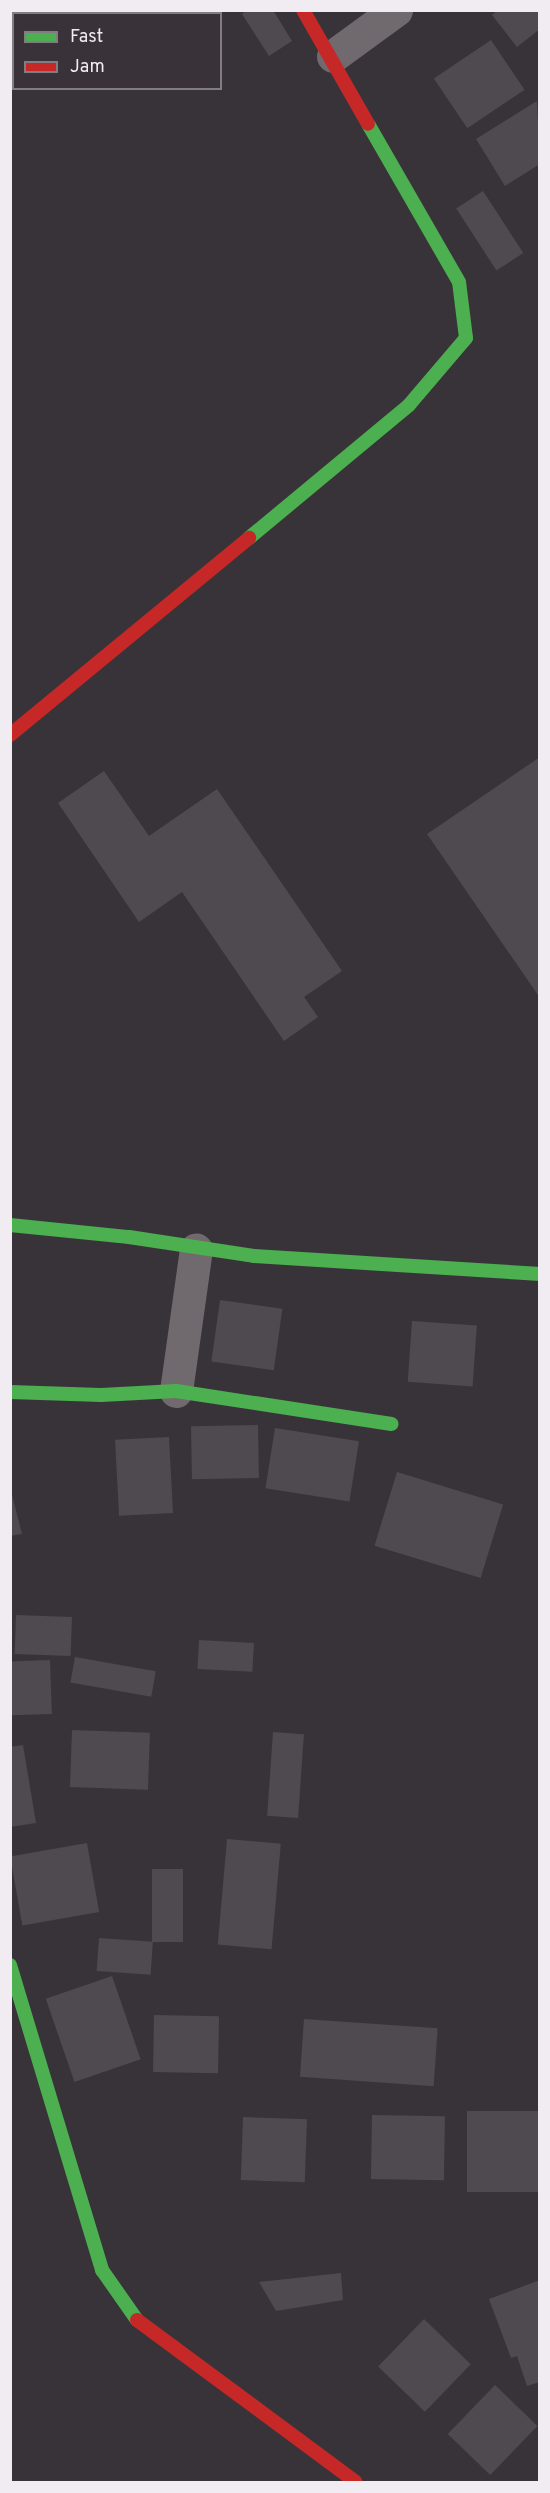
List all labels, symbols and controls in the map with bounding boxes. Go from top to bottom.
legend [12,12,222,90]
text: Fast [70,26,103,49]
text: Jam [70,56,105,79]

